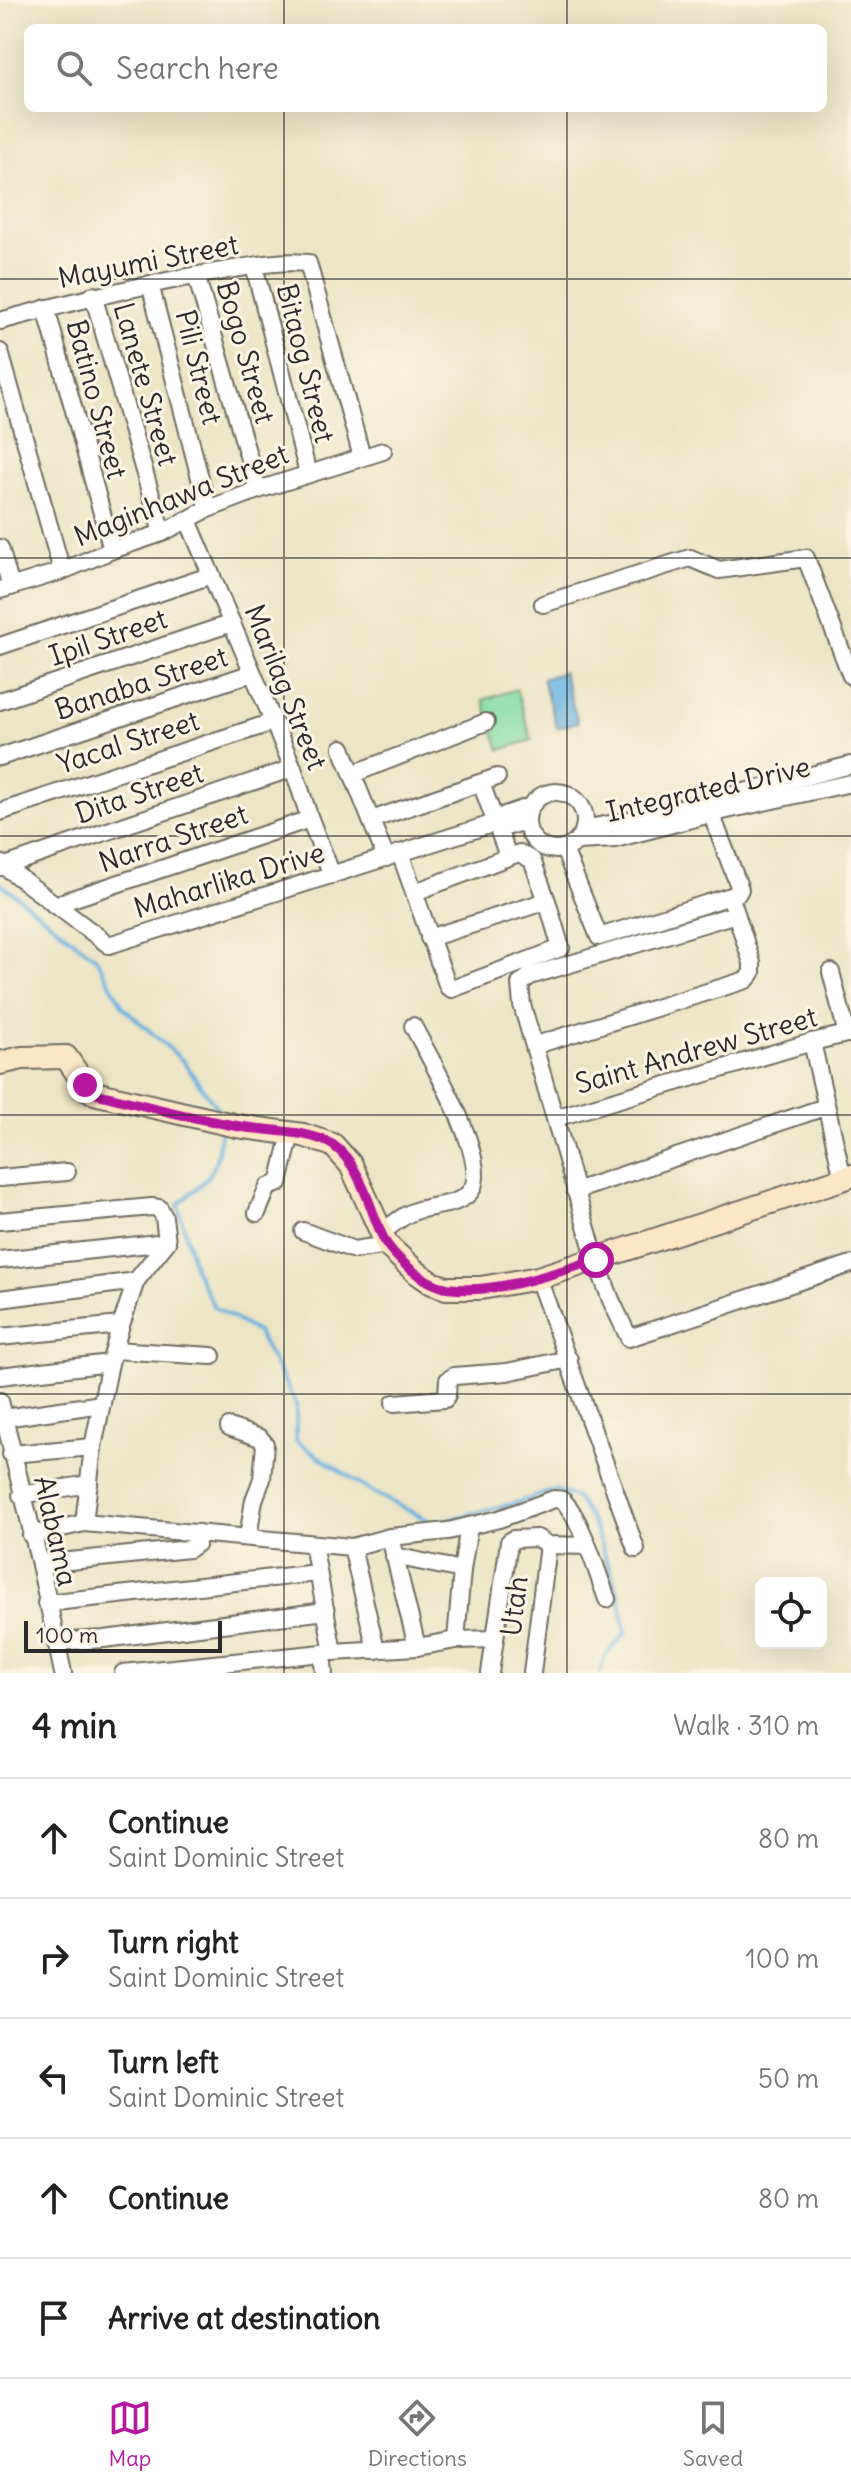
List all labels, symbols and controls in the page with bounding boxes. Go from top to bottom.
search box [24,24,827,112]
icon: search [52,46,96,90]
text: Search here [116,49,279,87]
street label: Mayumi Street [55,226,241,296]
street label: Bogo Street [208,276,284,428]
street label: Bitaog Street [269,280,343,446]
street label: Lanete Street [106,298,186,470]
street label: Pili Street [167,306,231,428]
street label: Batino Street [58,315,136,483]
street label: Maginhawa Street [69,436,293,554]
street label: Marilag Street [236,599,336,775]
street label: Ipil Street [45,600,171,674]
street label: Banaba Street [50,638,232,728]
street label: Yacal Street [52,702,204,782]
street label: Integrated Drive [602,748,814,830]
street label: Dita Street [70,754,208,832]
street label: Narra Street [94,796,252,880]
street label: Maharlika Drive [129,834,329,926]
street label: Saint Andrew Street [571,998,821,1102]
route end [67,1067,103,1103]
route start [578,1242,614,1278]
street label: Alabama [26,1472,86,1590]
street label: Utah [492,1574,536,1638]
map controls [755,1577,827,1649]
button: locate [755,1577,827,1649]
scale bar [24,1617,222,1653]
text: 100 m [36,1621,98,1649]
text: 4 min [32,1704,117,1747]
text: Walk · 310 m [673,1709,819,1742]
text: Continue [108,1803,229,1841]
icon: ahead [32,1816,76,1860]
text: 80 m [758,1822,819,1855]
text: Saint Dominic Street [108,1841,344,1874]
text: Turn right [108,1923,239,1961]
icon: right [32,1936,76,1980]
text: 100 m [745,1942,819,1975]
text: Saint Dominic Street [108,1961,344,1994]
text: Turn left [108,2043,219,2081]
icon: left [32,2056,76,2100]
text: 50 m [758,2062,819,2095]
text: Saint Dominic Street [108,2081,344,2114]
icon: ahead [32,2176,76,2220]
text: Continue [108,2179,229,2217]
text: 80 m [758,2182,819,2215]
icon: arrive [32,2296,76,2340]
text: Arrive at destination [108,2299,380,2337]
tab: Map [108,2396,152,2472]
tab: Directions [368,2396,467,2472]
tab: Saved [683,2396,743,2472]

